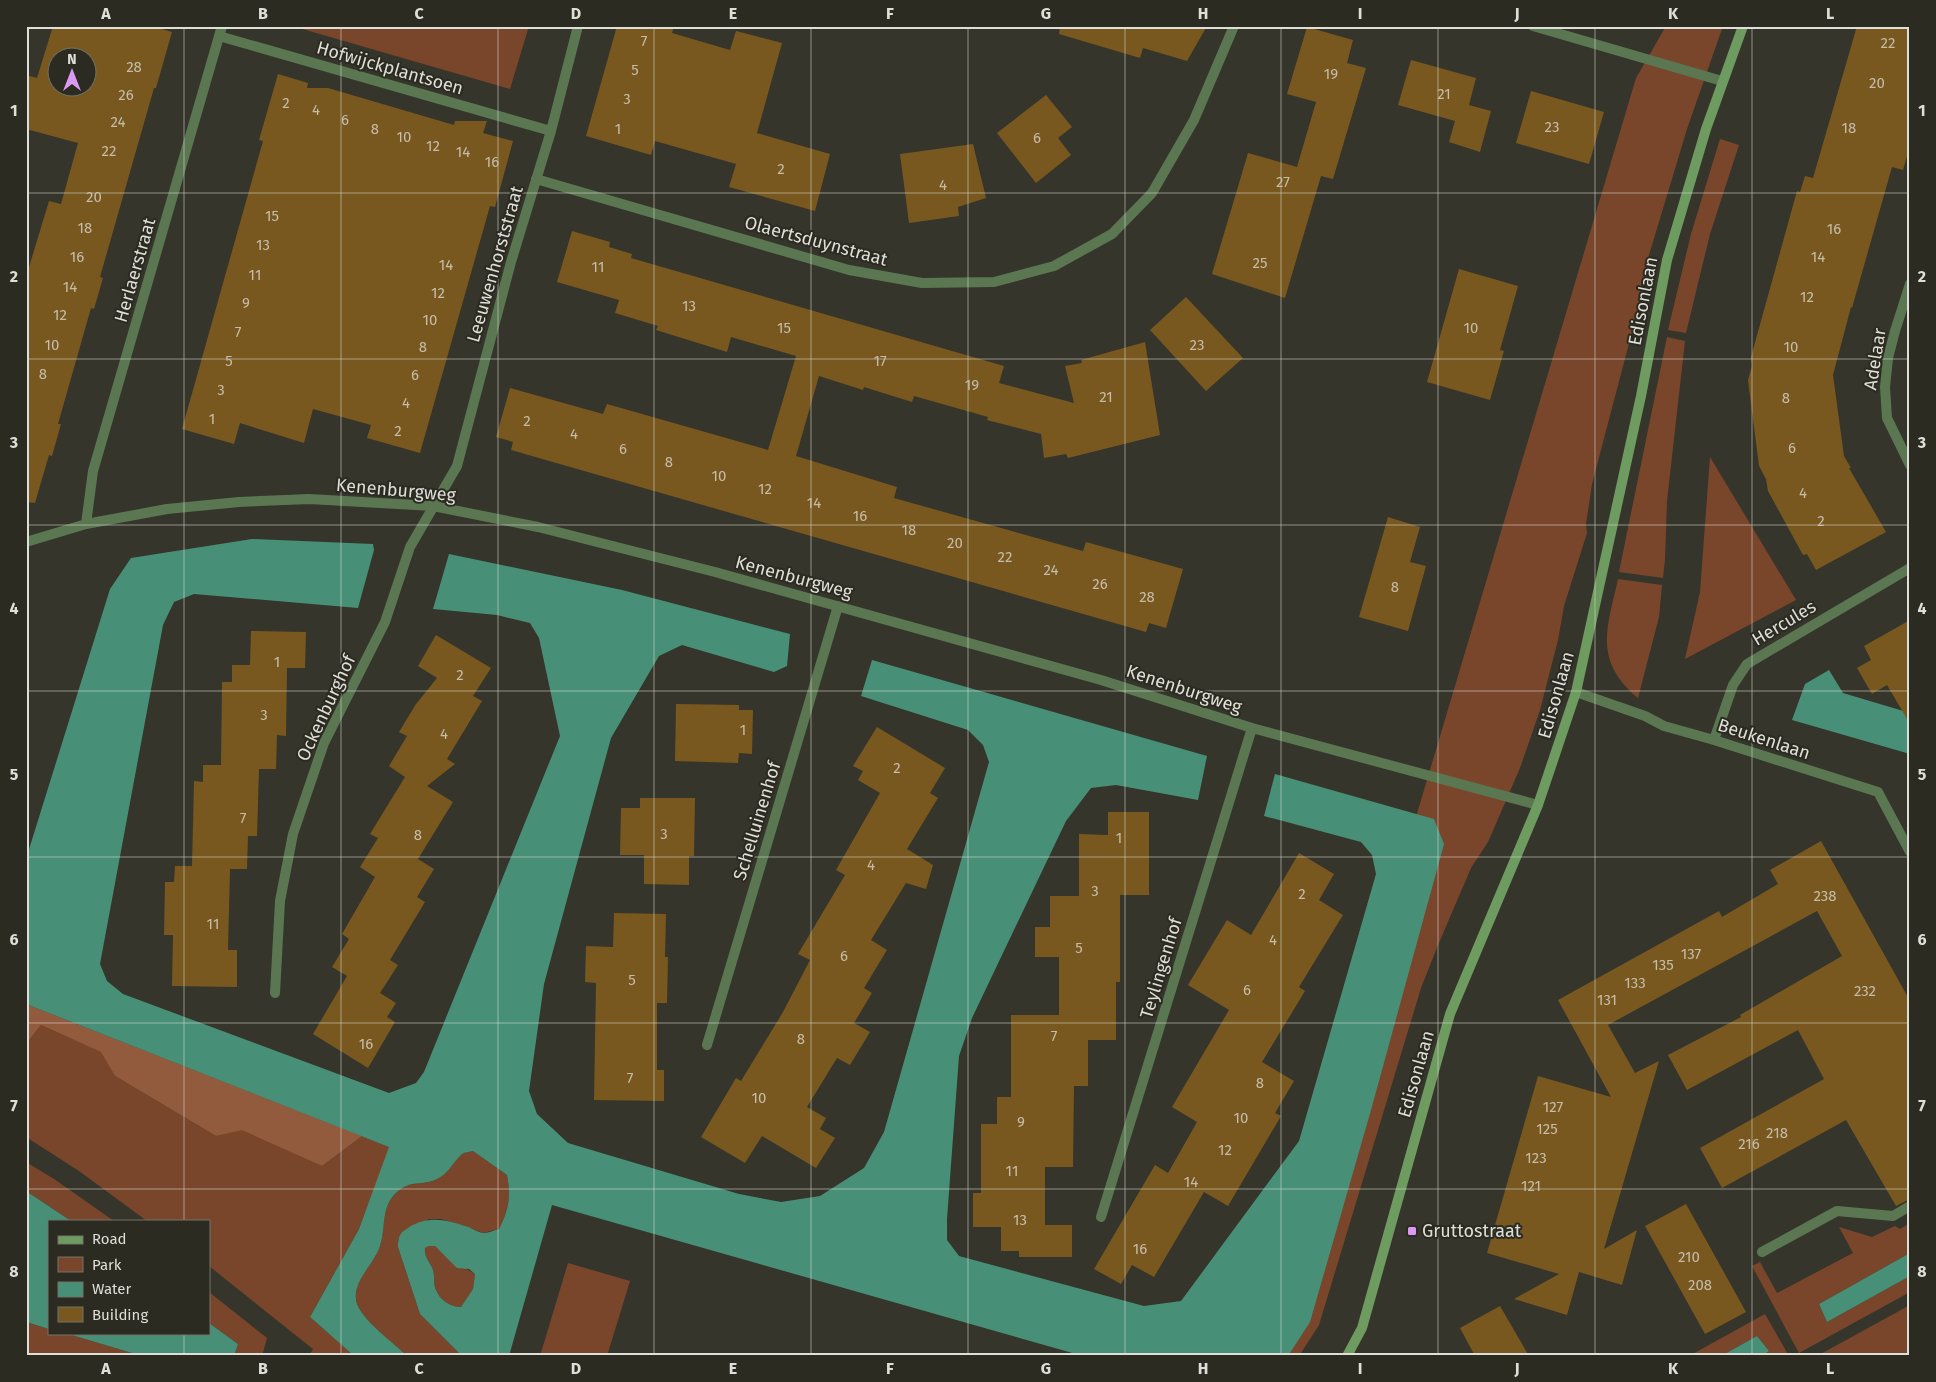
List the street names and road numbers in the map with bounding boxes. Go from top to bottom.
street label: Hofwijckplantsoen [314,37,466,99]
street label: Leeuwenhorststraat [462,183,528,345]
street label: Olaertsduynstraat [742,211,890,271]
street label: Herlaerstraat [110,215,161,325]
street label: Edisonlaan [1624,255,1662,347]
street label: Adelaar [1859,326,1891,392]
street label: Kenenburgweg [335,474,458,506]
street label: Kenenburgweg [733,551,856,603]
street label: Hercules [1748,595,1820,651]
street label: Edisonlaan [1533,649,1579,741]
street label: Ockenburghof [292,650,361,765]
street label: Kenenburgweg [1123,660,1245,718]
street label: Beukenlaan [1715,714,1813,764]
street label: Schelluinenhof [729,757,786,883]
street label: Teylingenhof [1135,913,1187,1021]
street label: Edisonlaan [1393,1028,1439,1120]

